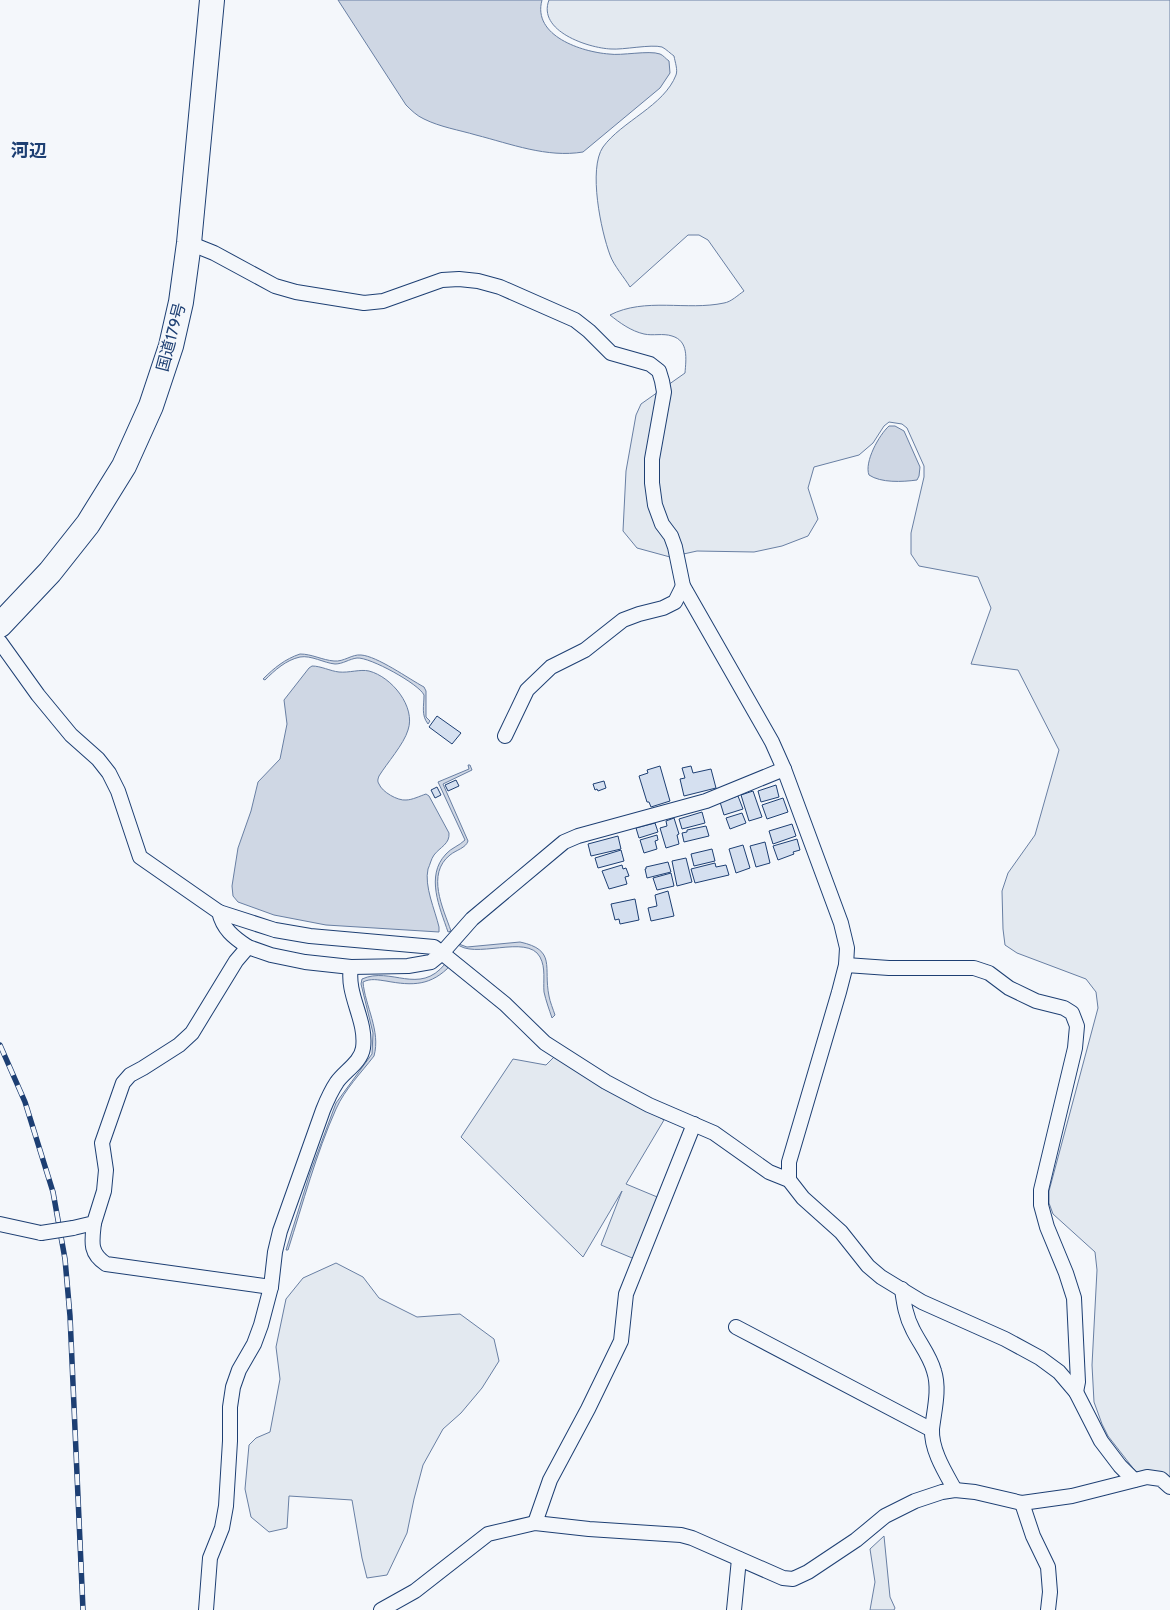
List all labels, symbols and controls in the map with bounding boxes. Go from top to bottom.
district label: 河辺 [11,140,47,162]
street label: 国道179号 [153,301,189,373]

